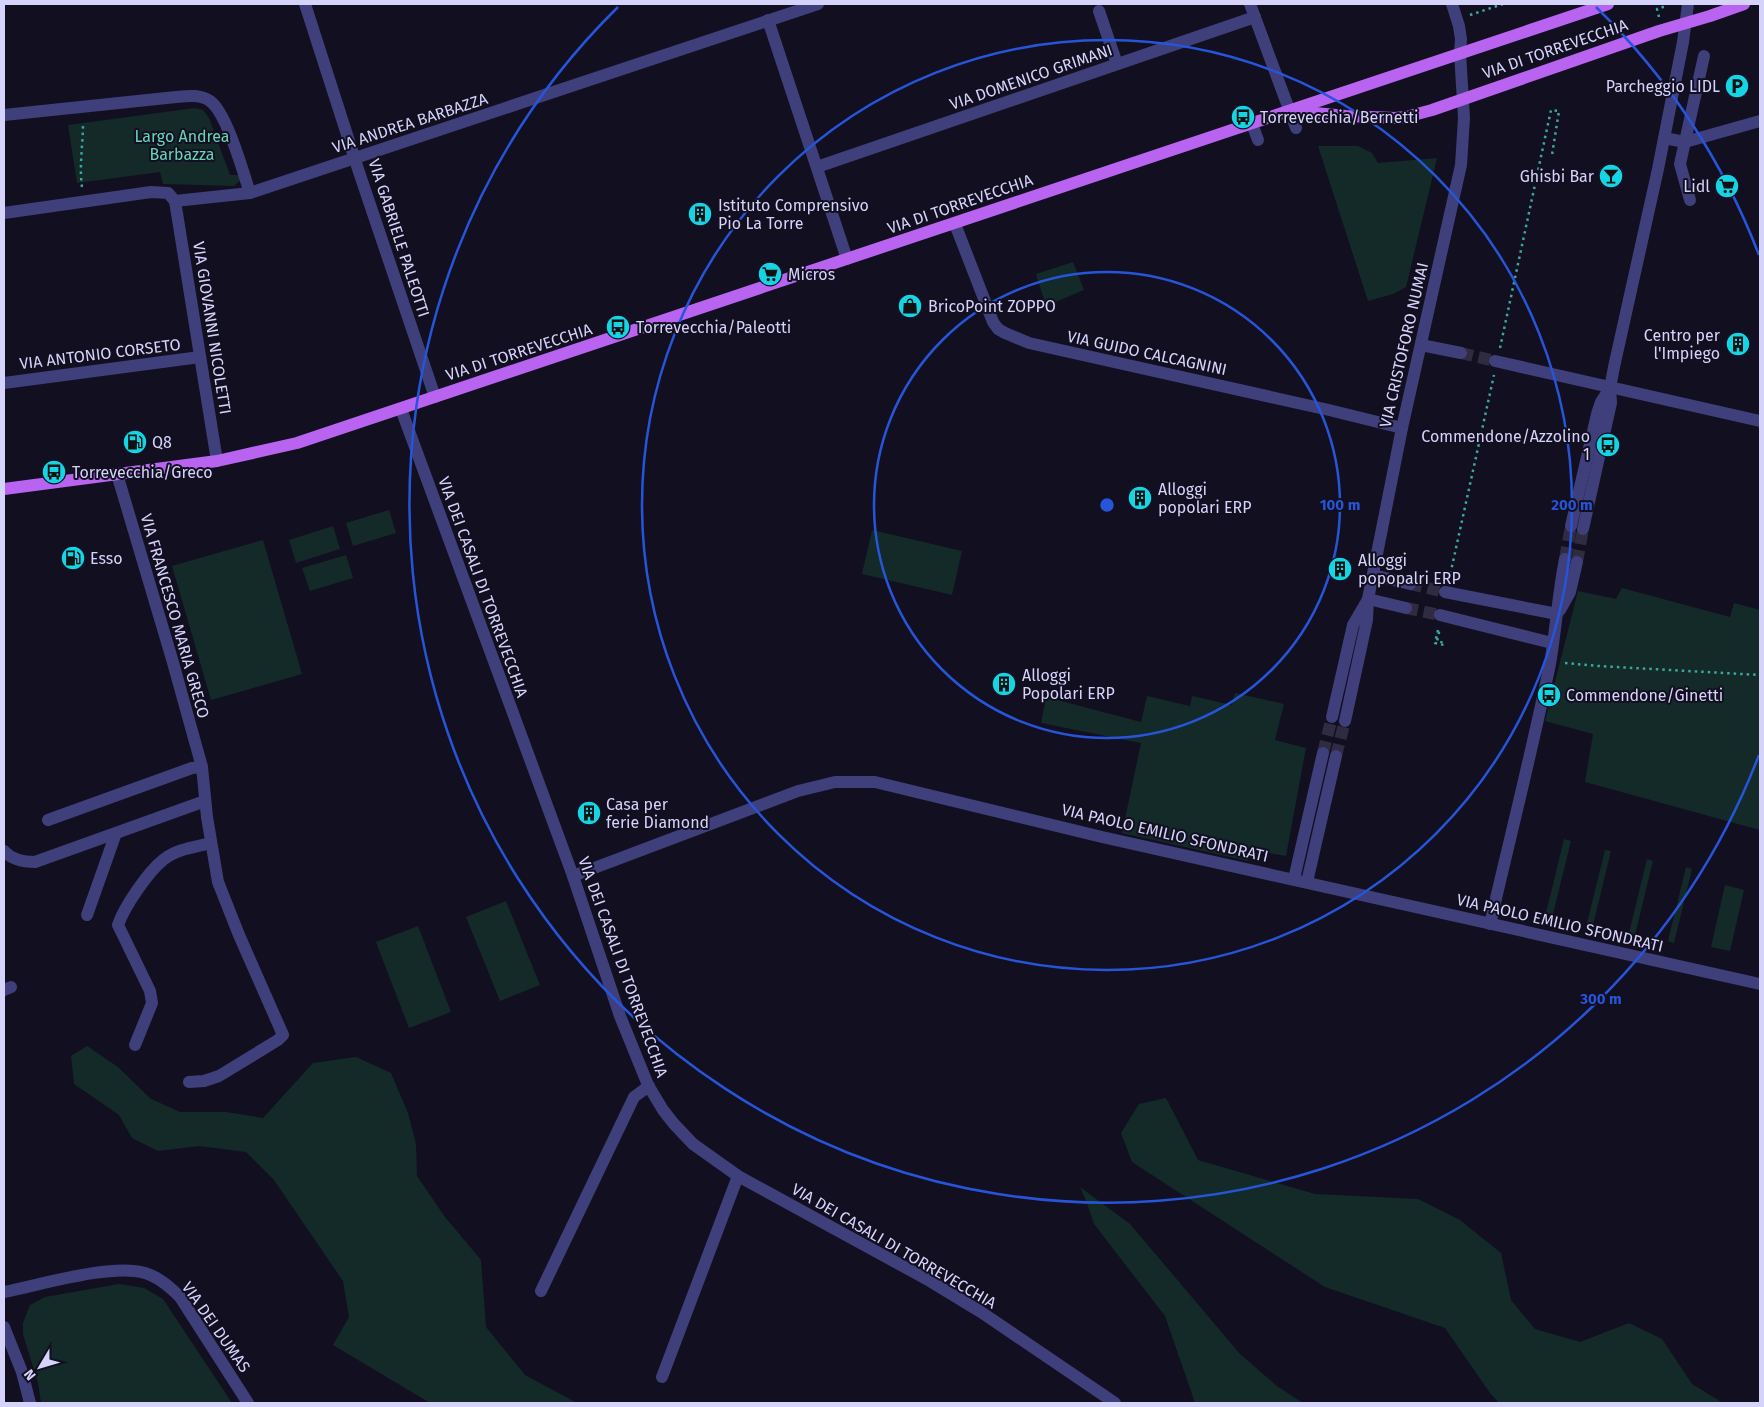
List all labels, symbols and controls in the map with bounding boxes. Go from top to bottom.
street label: VIA DI TORREVECCHIA [1480,15,1631,83]
street label: VIA DOMENICO GRIMANI [947,40,1115,114]
parking icon: Parcheggio LIDL [1724,73,1750,99]
place label: Parcheggio LIDL [1606,77,1720,96]
street label: VIA ANDREA BARBAZZA [330,89,491,157]
bus stop icon: Torrevecchia/Bernetti [1230,104,1256,130]
place label: Torrevecchia/Bernetti [1260,108,1418,127]
park label: Largo Andrea Barbazza [134,127,230,164]
street label: VIA GABRIELE PALEOTTI [364,156,434,320]
bar icon: Ghisbi Bar [1598,163,1624,189]
place label: Ghisbi Bar [1520,167,1595,186]
street label: VIA DI TORREVECCHIA [885,170,1036,238]
supermarket icon: Lidl [1714,173,1740,199]
place label: Lidl [1683,177,1710,196]
place label: Istituto Comprensivo Pio La Torre [718,196,869,233]
building icon: Istituto Comprensivo Pio La Torre [687,201,713,227]
street label: VIA GIOVANNI NICOLETTI [189,240,235,416]
supermarket icon: Micros [757,261,783,287]
street label: VIA CRISTOFORO NUMAI [1376,261,1432,429]
place label: Micros [788,265,835,284]
shop icon: BricoPoint ZOPPO [897,293,923,319]
place label: BricoPoint ZOPPO [928,297,1056,316]
bus stop icon: Torrevecchia/Paleotti [605,314,631,340]
place label: Torrevecchia/Paleotti [636,318,791,337]
street label: VIA DI TORREVECCHIA [443,319,595,385]
place label: Centro per l'Impiego [1644,326,1721,363]
street label: VIA GUIDO CALCAGNINI [1065,327,1229,379]
building icon: Centro per l'Impiego [1725,331,1751,357]
street label: VIA ANTONIO CORSETO [18,335,182,373]
place label: Commendone/Azzolino 1 [1421,427,1590,464]
fuel station icon: Q8 [122,429,148,455]
bus stop icon: Commendone/Azzolino 1 [1595,432,1621,458]
place label: Q8 [152,433,172,452]
bus stop icon: Torrevecchia/Greco [41,459,67,485]
place label: Torrevecchia/Greco [72,463,213,482]
street label: VIA DEI CASALI DI TORREVECCHIA [434,474,532,701]
place label: Alloggi popolari ERP [1158,480,1251,517]
building icon: Alloggi popolari ERP [1127,485,1153,511]
centre of rings [1098,496,1116,514]
text: 100 m [1320,496,1360,514]
text: 200 m [1551,496,1593,514]
street label: VIA FRANCESCO MARIA GRECO [137,512,213,720]
fuel station icon: Esso [60,545,86,571]
place label: Esso [90,549,123,568]
place label: Alloggi popopalri ERP [1358,551,1461,588]
building icon: Alloggi popopalri ERP [1327,556,1353,582]
place label: Alloggi Popolari ERP [1022,666,1115,703]
building icon: Alloggi Popolari ERP [991,671,1017,697]
bus stop icon: Commendone/Ginetti [1536,682,1562,708]
place label: Commendone/Ginetti [1566,686,1723,705]
place label: Casa per ferie Diamond [606,795,709,832]
building icon: Casa per ferie Diamond [576,800,602,826]
street label: VIA PAOLO EMILIO SFONDRATI [1060,800,1270,866]
street label: VIA DEI CASALI DI TORREVECCHIA [574,854,672,1081]
street label: VIA PAOLO EMILIO SFONDRATI [1455,890,1665,956]
text: 300 m [1579,990,1622,1008]
street label: VIA DEI CASALI DI TORREVECCHIA [788,1179,1000,1313]
street label: VIA DEI DUMAS [178,1278,254,1376]
north arrow [15,1342,65,1392]
text: N [21,1366,40,1384]

